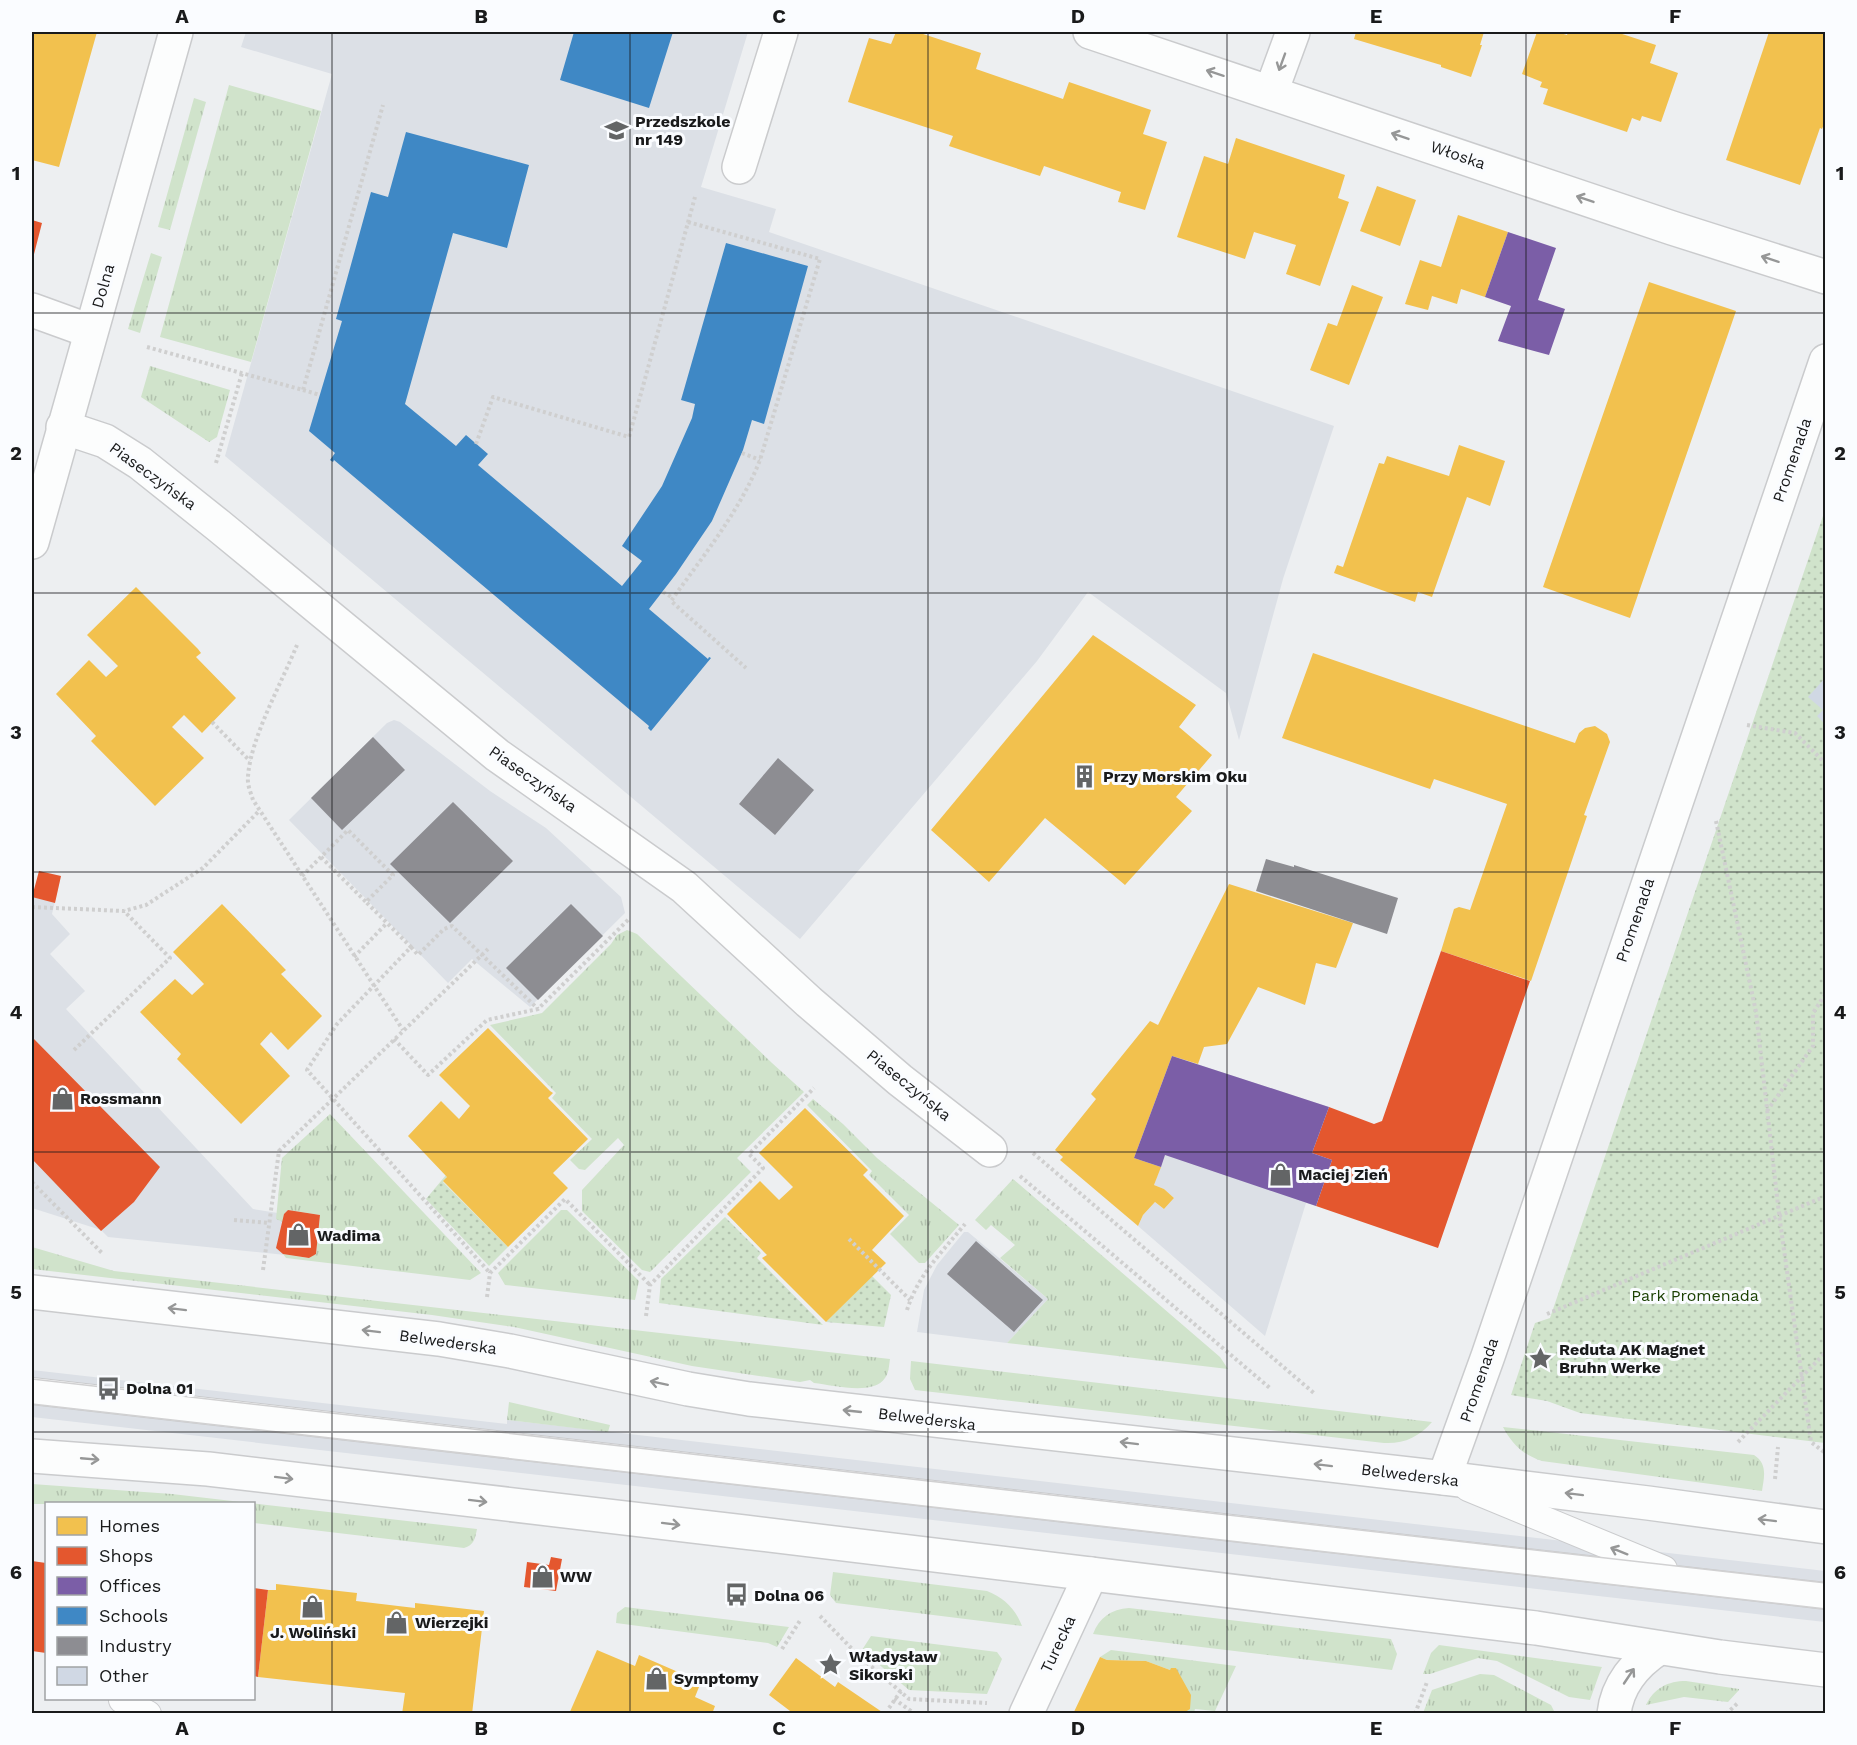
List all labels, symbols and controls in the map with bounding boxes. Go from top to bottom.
text: A [175,4,189,28]
text: B [474,4,488,28]
text: C [772,4,786,28]
text: D [1071,4,1085,28]
text: E [1370,4,1382,28]
text: F [1669,4,1681,28]
one-way arrow [1276,52,1287,71]
one-way arrow [1206,67,1225,78]
place label: Przedszkole nr 149 [635,112,730,149]
school or university icon: Przedszkole nr 149 [604,117,630,143]
one-way arrow [1391,129,1410,140]
street label: Włoska [1428,137,1488,173]
text: 1 [12,161,20,185]
text: 1 [1836,161,1844,185]
one-way arrow [1576,192,1594,203]
one-way arrow [1761,253,1780,264]
street label: Dolna [88,262,118,310]
street label: Promenada [1769,415,1815,505]
street label: Piaseczyńska [106,438,200,514]
text: 2 [10,441,22,465]
text: 2 [1834,441,1846,465]
text: 3 [10,720,22,744]
text: 3 [1834,720,1846,744]
street label: Piaseczyńska [485,742,581,816]
building icon: Przy Morskim Oku [1072,763,1098,789]
place label: Przy Morskim Oku [1103,767,1247,786]
street label: Promenada [1612,875,1658,965]
text: 4 [10,1000,23,1024]
text: 4 [1834,1000,1847,1024]
street label: Piaseczyńska [863,1045,955,1125]
shop icon: Rossmann [49,1085,75,1111]
place label: Rossmann [80,1089,162,1108]
shop icon: Maciej Zień [1267,1161,1293,1187]
place label: Maciej Zień [1298,1165,1388,1184]
shop icon: Wadima [286,1222,312,1248]
place label: Wadima [317,1226,381,1245]
text: 5 [10,1280,22,1304]
text: 5 [1834,1280,1846,1304]
park label: Park Promenada [1631,1286,1759,1305]
one-way arrow [168,1303,188,1314]
one-way arrow [362,1326,381,1337]
street label: Belwederska [398,1326,498,1358]
street label: Promenada [1456,1335,1502,1425]
place label: Reduta AK Magnet Bruhn Werke [1559,1340,1705,1377]
place icon: Reduta AK Magnet Bruhn Werke [1528,1345,1554,1371]
bus stop icon: Dolna 01 [95,1375,121,1401]
one-way arrow [650,1377,670,1388]
place label: Dolna 01 [126,1379,193,1398]
street label: Belwederska [877,1404,977,1434]
one-way arrow [843,1405,863,1416]
one-way arrow [1120,1437,1140,1448]
one-way arrow [79,1454,99,1465]
one-way arrow [1314,1459,1334,1470]
street label: Belwederska [1360,1460,1460,1490]
one-way arrow [273,1473,293,1484]
one-way arrow [1565,1488,1585,1499]
one-way arrow [467,1496,487,1507]
legend [45,1502,255,1700]
one-way arrow [1758,1514,1778,1525]
text: Homes [99,1515,160,1536]
one-way arrow [661,1518,681,1529]
text: Shops [99,1545,153,1566]
one-way arrow [1610,1545,1629,1556]
text: 6 [10,1560,22,1584]
text: 6 [1834,1560,1846,1584]
shop icon: WW [529,1563,555,1589]
place label: WW [560,1567,592,1586]
text: Offices [99,1575,161,1596]
bus stop icon: Dolna 06 [723,1582,749,1608]
place label: Dolna 06 [754,1586,824,1605]
shop icon: J. Woliński [300,1594,326,1620]
text: Schools [99,1605,168,1626]
shop icon: Wierzejki [384,1609,410,1635]
street label: Turecka [1037,1612,1079,1676]
place label: Wierzejki [415,1613,488,1632]
place label: J. Woliński [270,1623,356,1642]
text: Industry [99,1635,172,1656]
place label: Władysław Sikorski [849,1647,938,1684]
place icon: Władysław Sikorski [818,1652,844,1678]
text: Other [99,1665,149,1686]
shop icon: Symptomy [643,1665,669,1691]
one-way arrow [1623,1668,1635,1685]
place label: Symptomy [674,1669,759,1688]
text: A [175,1716,189,1740]
text: B [474,1716,488,1740]
text: C [772,1716,786,1740]
text: D [1071,1716,1085,1740]
text: E [1370,1716,1382,1740]
text: F [1669,1716,1681,1740]

